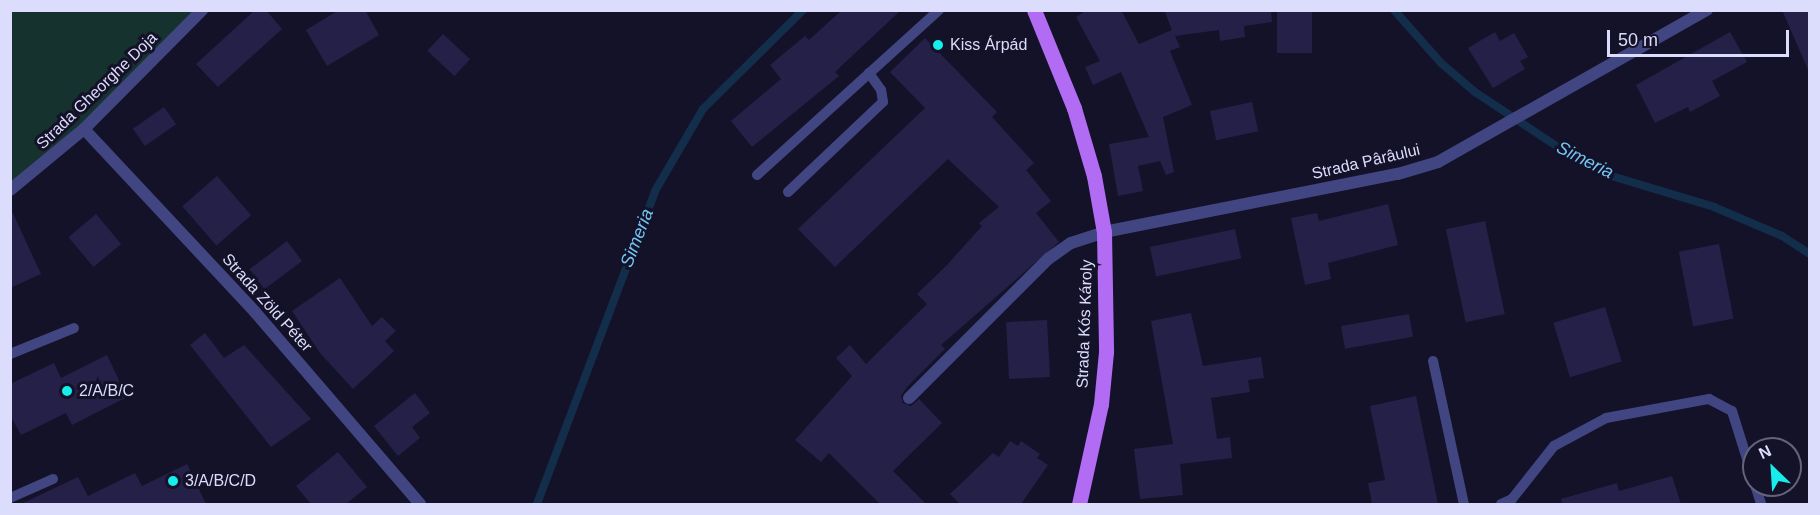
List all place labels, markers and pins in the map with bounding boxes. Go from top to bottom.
place label: Kiss Árpád [950,35,1027,55]
marker: Kiss Árpád [931,38,945,52]
place label: 2/A/B/C [79,381,134,401]
marker: 2/A/B/C [60,384,74,398]
place label: 3/A/B/C/D [185,471,256,491]
marker: 3/A/B/C/D [166,474,180,488]

